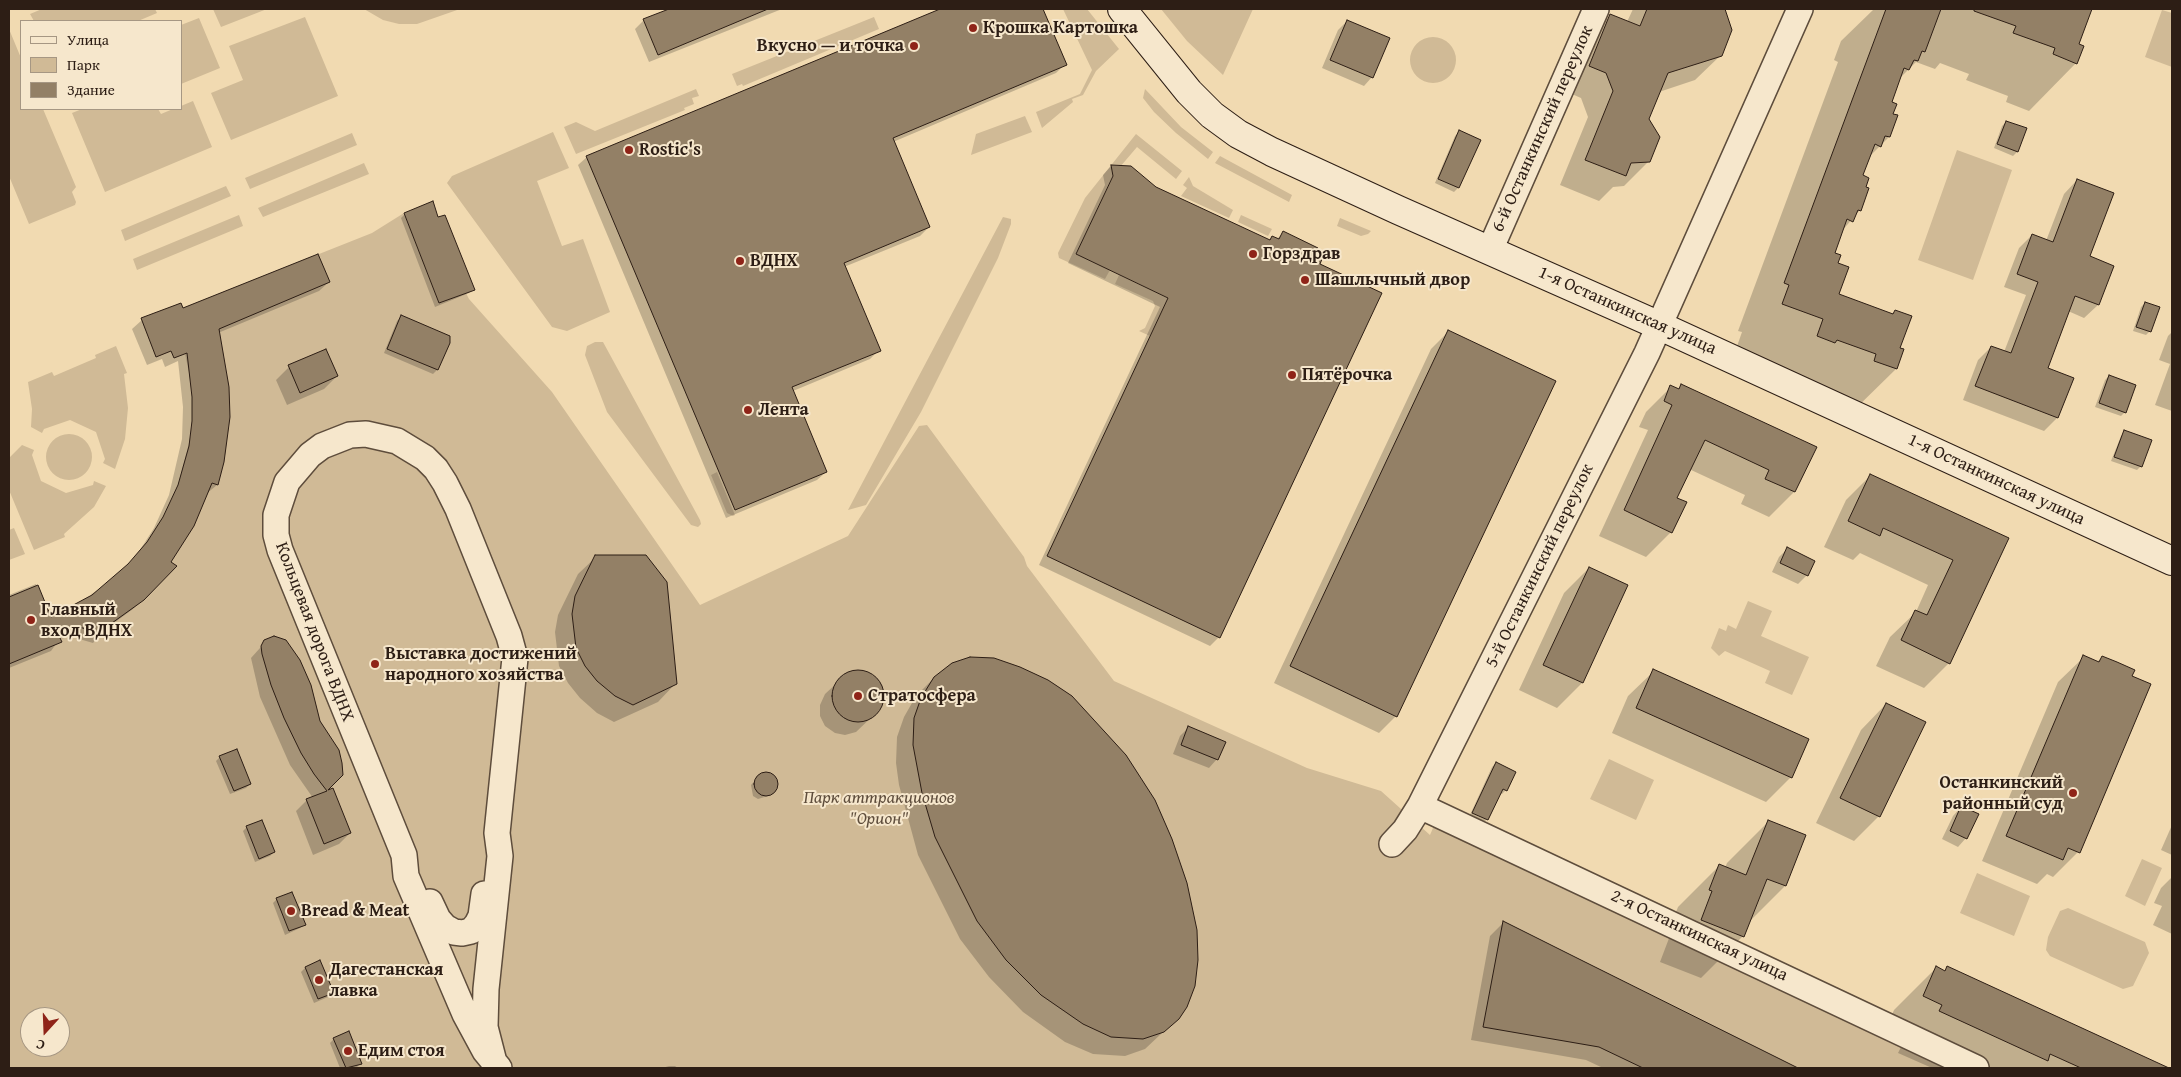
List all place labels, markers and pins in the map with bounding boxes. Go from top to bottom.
place label: Крошка Картошка [983,17,1138,39]
marker: Крошка Картошка [967,22,979,34]
place label: Вкусно — и точка [757,35,904,57]
marker: Вкусно — и точка [908,40,920,52]
place label: Rostic's [639,139,701,161]
marker: Rostic's [623,144,635,156]
place label: Горздрав [1263,243,1341,265]
marker: Горздрав [1247,248,1259,260]
place label: ВДНХ [750,250,798,272]
marker: ВДНХ [734,255,746,267]
place label: Шашлычный двор [1315,269,1470,291]
marker: Шашлычный двор [1299,274,1311,286]
place label: Пятёрочка [1302,364,1392,386]
marker: Пятёрочка [1286,369,1298,381]
place label: Лента [758,399,809,421]
marker: Лента [742,404,754,416]
place label: Главный вход ВДНХ [41,599,132,642]
marker: Главный вход ВДНХ [25,614,37,626]
place label: Выставка достижений народного хозяйства [385,643,577,686]
marker: Выставка достижений народного хозяйства [369,658,381,670]
place label: Стратосфера [868,685,976,707]
marker: Стратосфера [852,690,864,702]
place label: Останкинский районный суд [1940,772,2063,814]
marker: Останкинский районный суд [2067,787,2079,799]
place label: Bread & Meat [301,900,409,922]
marker: Bread & Meat [285,905,297,917]
place label: Дагестанская лавка [329,959,443,1002]
marker: Дагестанская лавка [313,974,325,986]
place label: Едим стоя [358,1040,445,1062]
marker: Едим стоя [342,1045,354,1057]

